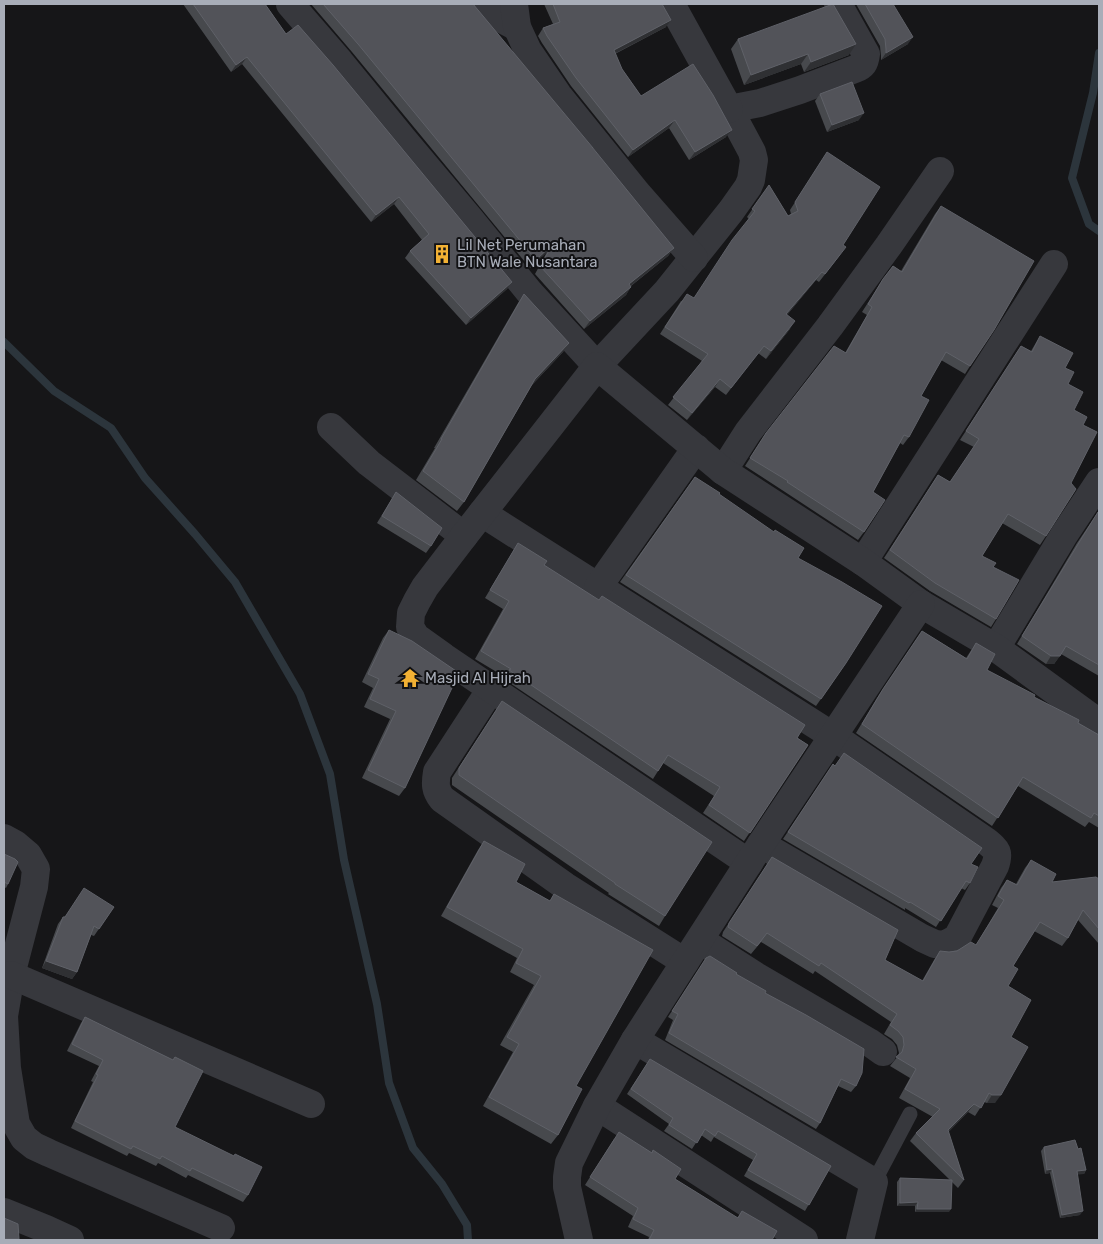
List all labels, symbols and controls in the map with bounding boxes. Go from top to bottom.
place label: Lil Net Perumahan BTN Wale Nusantara [457,236,597,271]
building icon: Lil Net Perumahan BTN Wale Nusantara [431,243,453,265]
temple icon: Masjid Al Hijrah [399,667,421,689]
place label: Masjid Al Hijrah [425,669,531,687]

